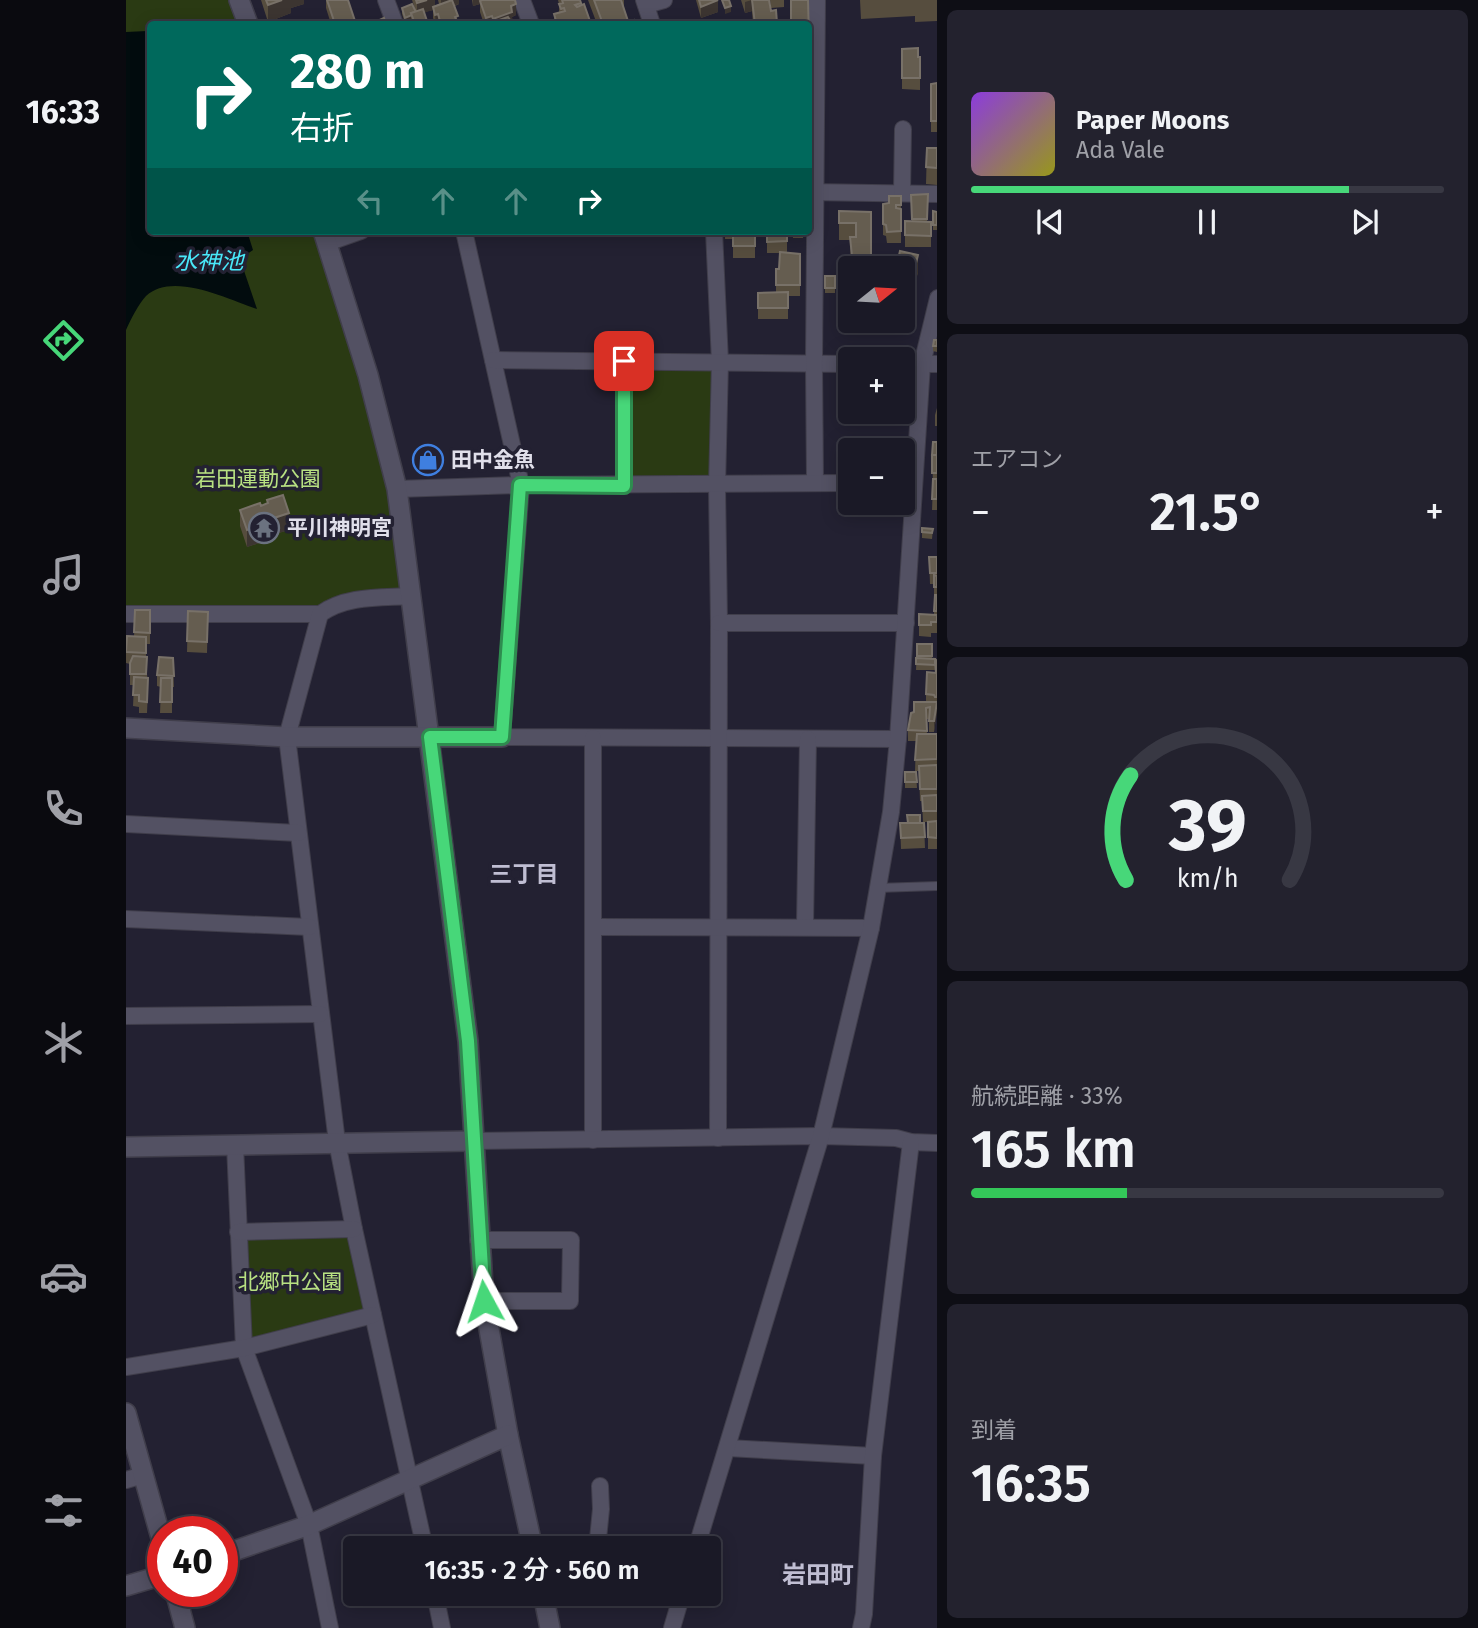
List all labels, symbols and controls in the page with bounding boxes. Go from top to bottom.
text: 280 m [290,42,426,101]
icon: right [175,49,266,140]
text: 16:33 [26,93,100,131]
text: Paper Moons [1076,105,1229,136]
text: 右折 [290,109,354,147]
text: Ada Vale [1076,136,1165,164]
icon: left [351,182,389,220]
icon: ahead [424,182,462,220]
icon: ahead [497,182,535,220]
icon: right [570,182,608,220]
icon: previous [1031,203,1069,241]
icon: pause [1188,203,1226,241]
icon: next [1346,203,1384,241]
water label: 水神池 [175,247,246,275]
north arrow [838,256,915,332]
map controls [838,256,915,515]
icon: directions [39,316,88,365]
pin [594,331,654,391]
icon: arrive [605,342,643,380]
button: + [838,347,915,424]
button: − [838,438,915,515]
shop icon: 田中金魚 [411,443,445,477]
text: エアコン [971,445,1063,473]
place label: 田中金魚 [451,447,535,473]
park label: 岩田運動公園 [195,466,321,492]
text: 21.5° [1149,481,1266,544]
text: − [971,489,990,535]
text: + [1425,489,1444,535]
temple icon: 平川神明宮 [247,511,281,545]
place label: 平川神明宮 [287,515,392,541]
icon: music [39,550,88,599]
text: 39 [1168,782,1246,869]
icon: phone [39,784,88,833]
district label: 三丁目 [490,860,559,888]
text: km/h [1177,864,1238,894]
icon: climate [39,1018,88,1067]
text: 航続距離 · 33% [971,1082,1123,1110]
text: 165 km [971,1118,1136,1181]
icon: car [39,1252,88,1301]
position arrow [447,1264,521,1338]
park label: 北郷中公園 [238,1269,343,1295]
text: 到着 [971,1416,1017,1444]
text: 16:35 [971,1452,1091,1515]
icon: filters [39,1486,88,1535]
speed limit sign: 40 [147,1516,238,1607]
text: 16:35 · 2 分 · 560 m [424,1555,640,1586]
district label: 岩田町 [782,1561,854,1589]

